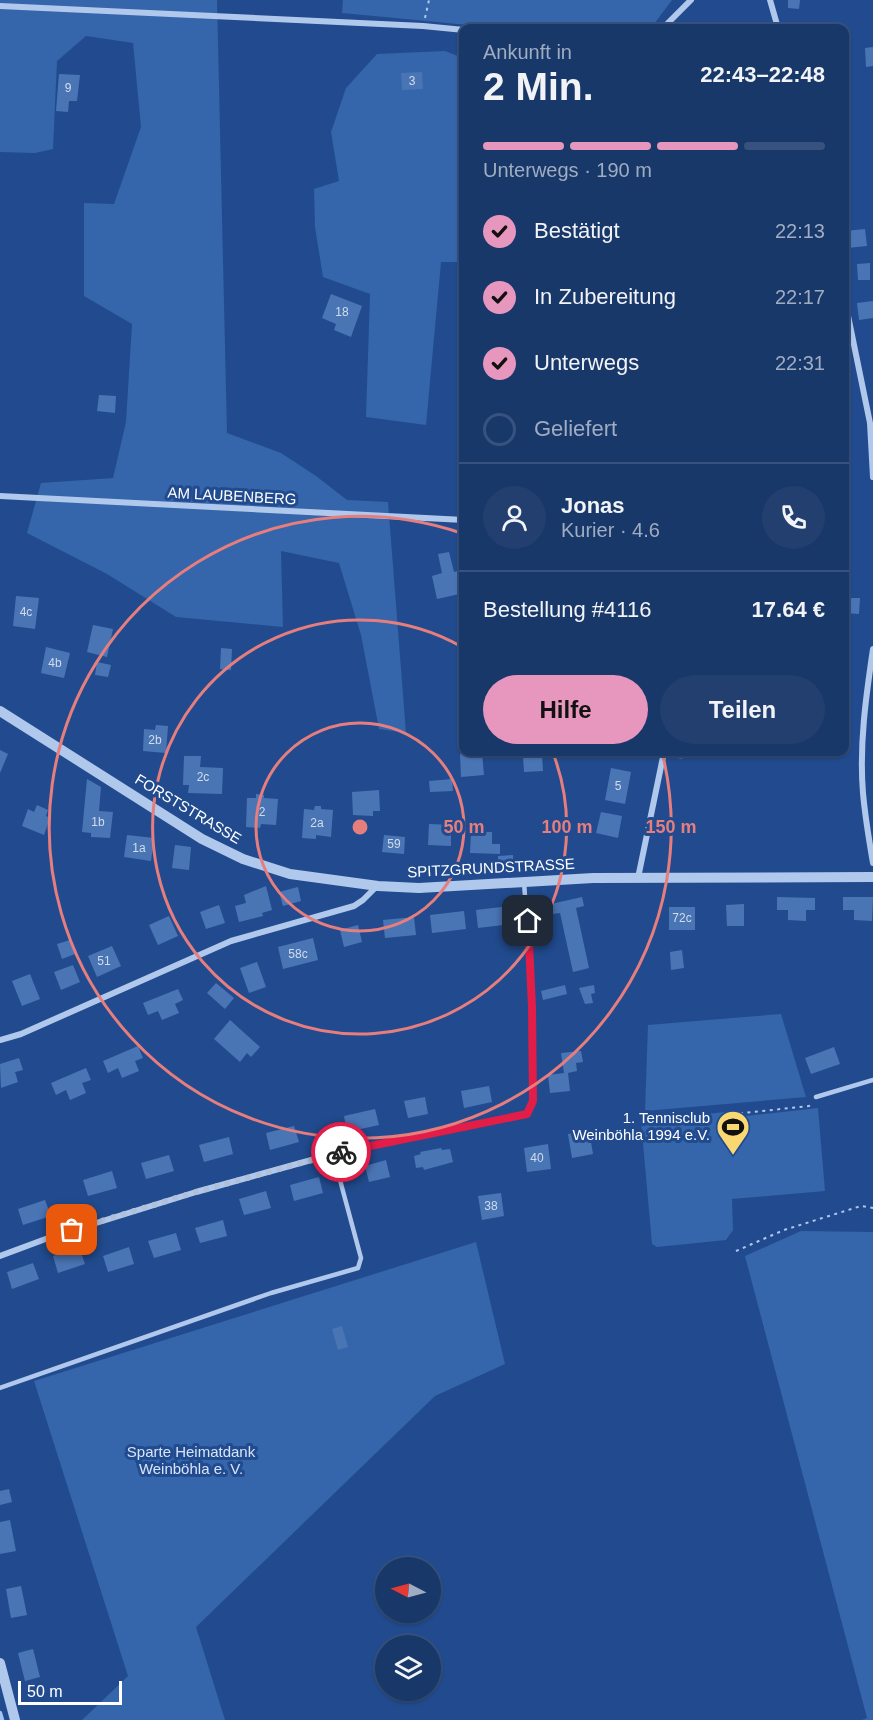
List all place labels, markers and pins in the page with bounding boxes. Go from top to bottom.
centre of rings [350,817,370,837]
pin [502,895,553,946]
place label: 1. Tennisclub Weinböhla 1994 e.V. [572,1109,710,1143]
sports icon: 1. Tennisclub Weinböhla 1994 e.V. [715,1109,751,1156]
pin [46,1204,97,1255]

